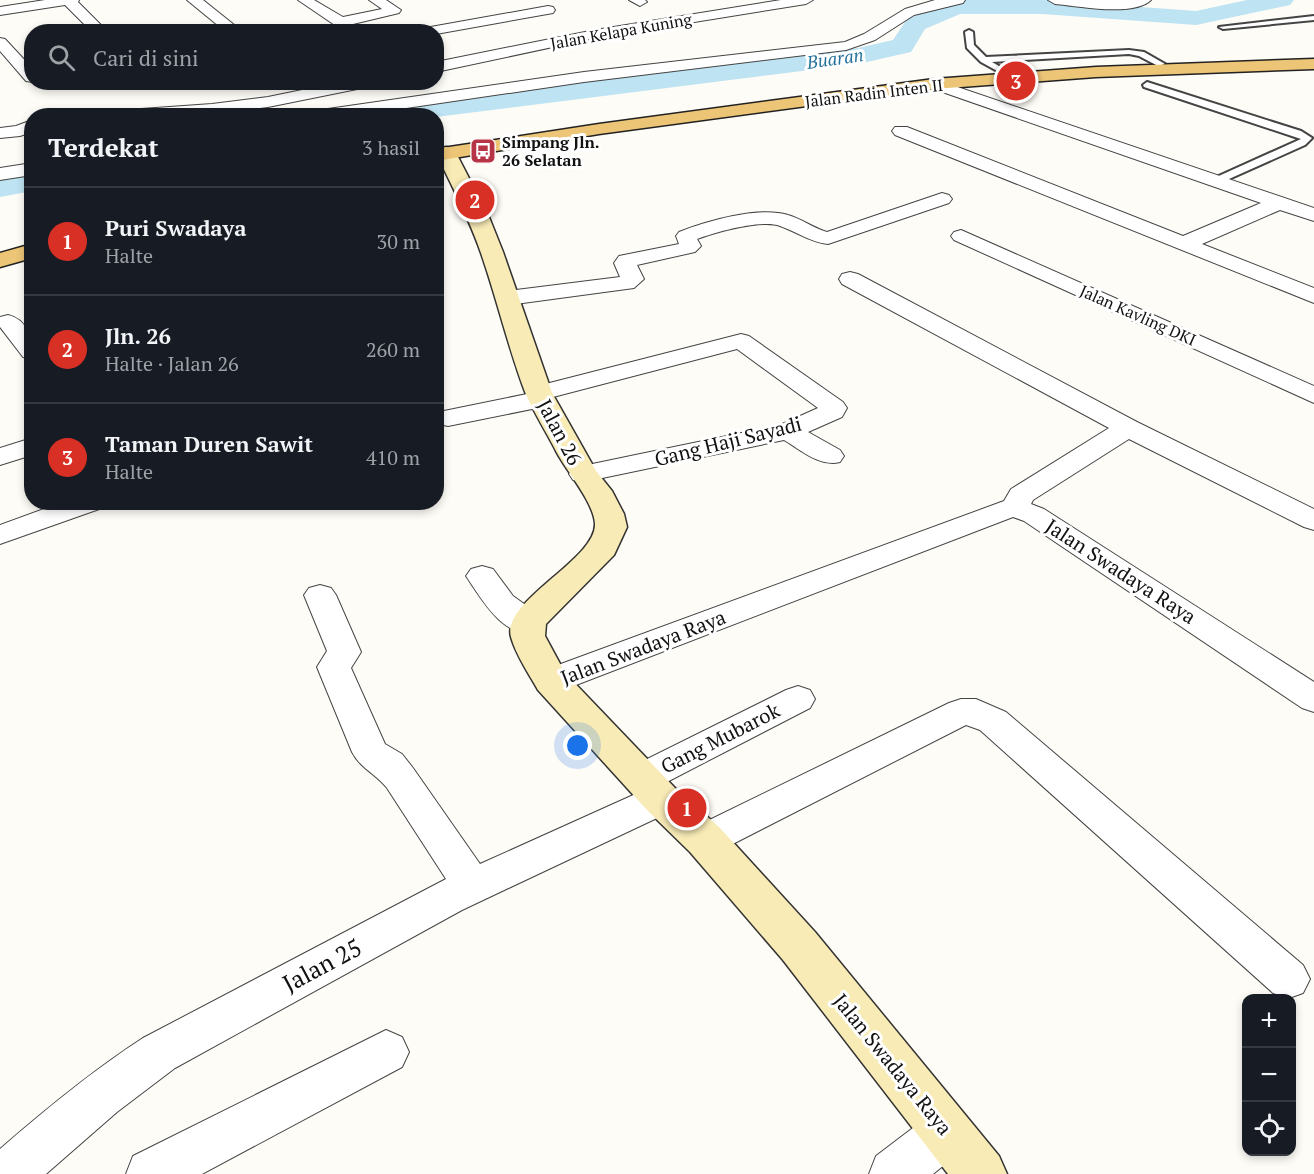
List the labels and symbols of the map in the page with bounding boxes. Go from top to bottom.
street label: Jalan Kelapa Kuning [549,8,694,54]
water label: Buaran [804,42,865,74]
pin: 3 [996,58,1036,104]
street label: Jalan Radin Inten II [804,74,944,112]
place label: Simpang Jln. 26 Selatan [502,131,600,171]
bus stop icon: Simpang Jln. 26 Selatan [468,136,498,166]
pin: 2 [456,178,494,222]
street label: Jalan Kavling DKI [1076,280,1200,350]
street label: Jalan 26 [531,394,589,470]
street label: Gang Haji Sayadi [652,410,804,472]
street label: Jalan Swadaya Raya [1040,512,1202,630]
street label: Jalan Swadaya Raya [557,603,729,691]
street label: Gang Mubarok [656,696,785,780]
your location [563,731,592,760]
pin: 1 [668,786,706,830]
street label: Jalan 25 [277,931,367,999]
street label: Jalan Swadaya Raya [828,988,958,1140]

